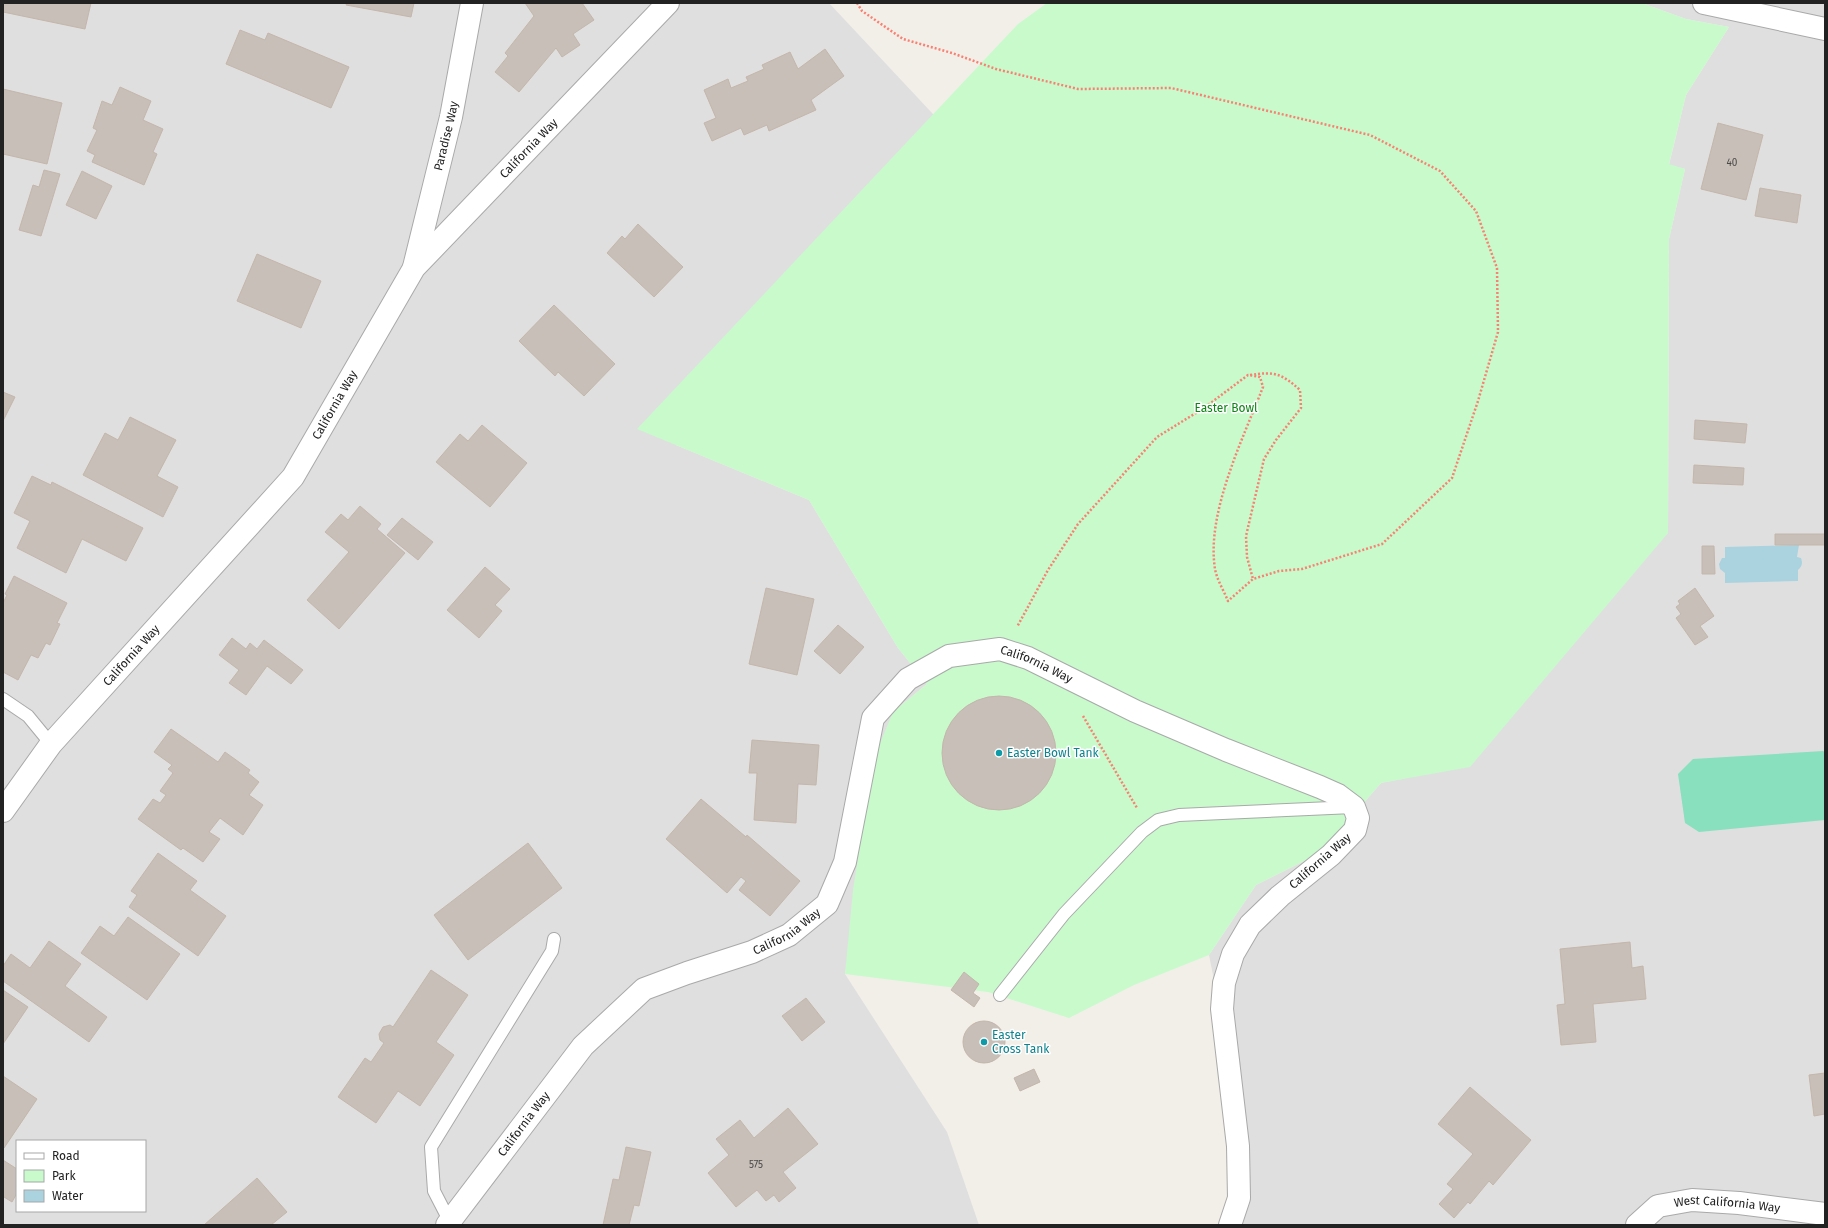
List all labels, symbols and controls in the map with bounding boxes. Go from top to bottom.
street label: Paradise Way [431,100,461,172]
street label: California Way [497,115,561,181]
house number: 40 [1727,157,1738,169]
street label: California Way [309,368,360,442]
park label: Easter Bowl [1194,401,1258,415]
street label: California Way [100,622,163,689]
street label: California Way [999,643,1075,686]
place label: Easter Bowl Tank [1007,746,1100,760]
marker: Easter Bowl Tank [994,748,1004,758]
street label: California Way [1286,830,1354,892]
street label: California Way [751,905,823,958]
place label: Easter Cross Tank [992,1028,1050,1056]
marker: Easter Cross Tank [979,1037,989,1047]
street label: California Way [495,1089,553,1159]
legend [16,1140,146,1212]
text: Road [52,1149,80,1163]
house number: 575 [749,1159,763,1171]
text: Park [52,1169,76,1183]
text: Water [52,1189,84,1203]
street label: West California Way [1673,1193,1781,1215]

